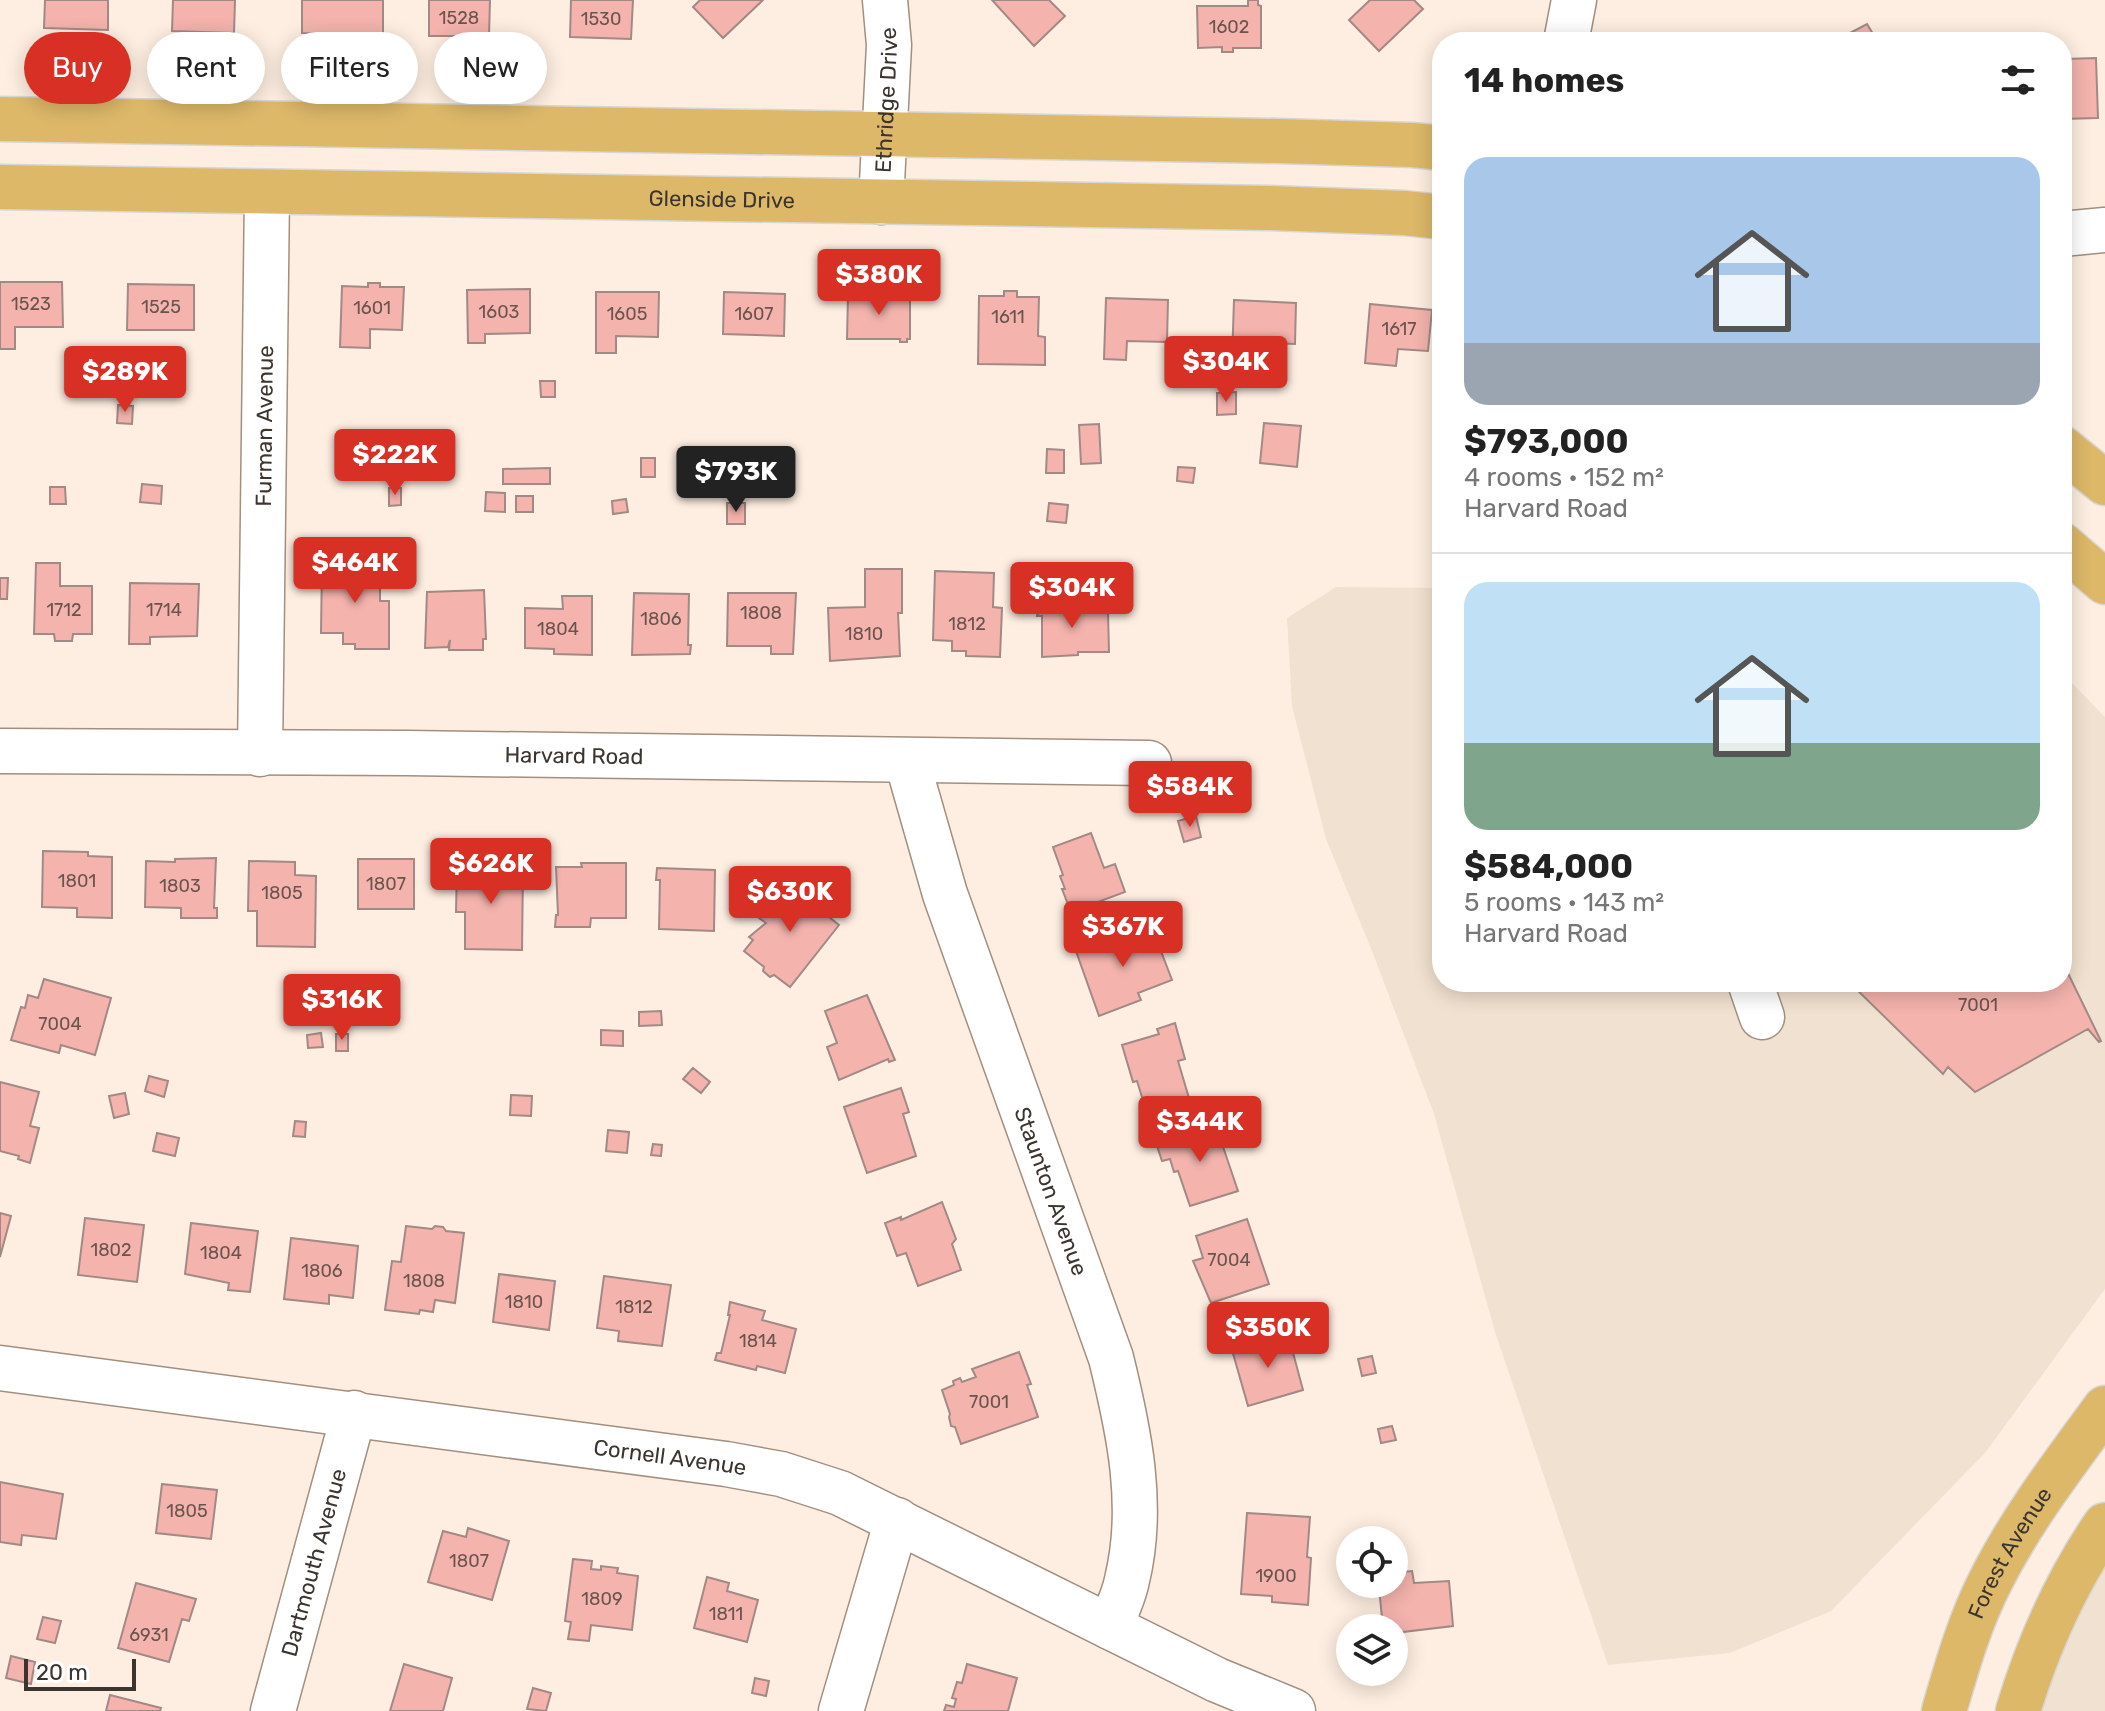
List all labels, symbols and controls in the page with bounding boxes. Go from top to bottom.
house number: 1528 [439,7,479,29]
house number: 1530 [581,8,621,30]
house number: 1602 [1209,16,1249,38]
street label: Ethridge Drive [869,26,903,174]
chip: Buy [24,32,131,104]
chip: Rent [147,32,265,104]
chip: Filters [281,32,418,104]
chip: New [434,32,547,104]
icon: filters [1996,58,2040,102]
text: 14 homes [1464,60,1624,101]
street label: Glenside Drive [649,184,795,214]
icon: home [1680,209,1824,353]
pin: $380K [823,249,935,317]
text: $380K [835,259,923,290]
house number: 1523 [11,293,51,315]
house number: 1525 [141,296,181,318]
house number: 1601 [353,297,391,319]
house number: 1603 [479,301,519,323]
house number: 1605 [607,303,647,325]
house number: 1607 [734,303,774,325]
house number: 1611 [991,306,1025,328]
house number: 1617 [1381,318,1417,340]
pin: $304K [1170,336,1282,404]
street label: Furman Avenue [250,345,279,507]
pin: $289K [69,346,181,414]
text: $304K [1182,346,1270,377]
text: $289K [82,356,168,387]
text: $793,000 [1464,421,1629,462]
pin: $222K [339,429,451,497]
text: $222K [352,439,438,470]
pin: $793K [680,446,792,514]
text: $793K [694,456,778,487]
text: 4 rooms · 152 m² [1464,462,1664,493]
text: Harvard Road [1464,493,1628,524]
pin: $464K [299,537,411,605]
text: $464K [311,547,399,578]
pin: $304K [1016,562,1128,630]
text: $304K [1028,572,1116,603]
house number: 1712 [46,599,82,621]
house number: 1714 [146,599,182,621]
house number: 1808 [740,602,782,624]
house number: 1806 [640,608,682,630]
house number: 1812 [948,613,986,635]
house number: 1804 [537,618,579,640]
house number: 1810 [845,623,883,645]
icon: home [1680,634,1824,778]
street label: Harvard Road [504,741,644,770]
pin: $584K [1134,761,1246,829]
text: $584K [1147,771,1233,802]
pin: $626K [435,838,547,906]
text: $584,000 [1464,846,1633,887]
text: $626K [448,848,534,879]
pin: $630K [734,866,846,934]
house number: 1801 [58,870,96,892]
house number: 1807 [366,873,406,895]
house number: 1803 [159,875,201,897]
text: $630K [747,876,833,907]
house number: 1805 [261,882,303,904]
text: 5 rooms · 143 m² [1464,887,1664,918]
pin: $367K [1067,901,1179,969]
text: $367K [1082,911,1164,942]
text: Harvard Road [1464,918,1628,949]
pin: $316K [286,974,398,1042]
text: $316K [301,984,383,1015]
house number: 7001 [1958,994,1998,1016]
house number: 7004 [38,1013,82,1035]
pin: $344K [1144,1096,1256,1164]
street label: Staunton Avenue [1009,1103,1094,1279]
text: $344K [1156,1106,1244,1137]
house number: 1802 [90,1239,132,1261]
house number: 1804 [200,1242,242,1264]
house number: 7004 [1207,1249,1251,1271]
house number: 1806 [301,1260,343,1282]
house number: 1808 [403,1270,445,1292]
house number: 1810 [505,1291,543,1313]
house number: 1812 [615,1296,653,1318]
pin: $350K [1212,1302,1324,1370]
text: $350K [1225,1312,1311,1343]
house number: 1814 [739,1330,777,1352]
house number: 7001 [969,1391,1009,1413]
street label: Cornell Avenue [592,1433,749,1481]
street label: Dartmouth Avenue [275,1465,352,1659]
street label: Forest Avenue [1962,1482,2057,1623]
house number: 1805 [166,1500,208,1522]
map controls [1336,1526,1408,1686]
button: locate [1336,1526,1408,1598]
house number: 1807 [449,1550,489,1572]
house number: 1900 [1255,1565,1297,1587]
house number: 1809 [581,1588,623,1610]
house number: 1811 [709,1603,743,1625]
button: layers [1336,1614,1408,1686]
house number: 6931 [129,1624,169,1646]
scale bar [24,1655,136,1691]
text: 20 m [36,1659,88,1686]

